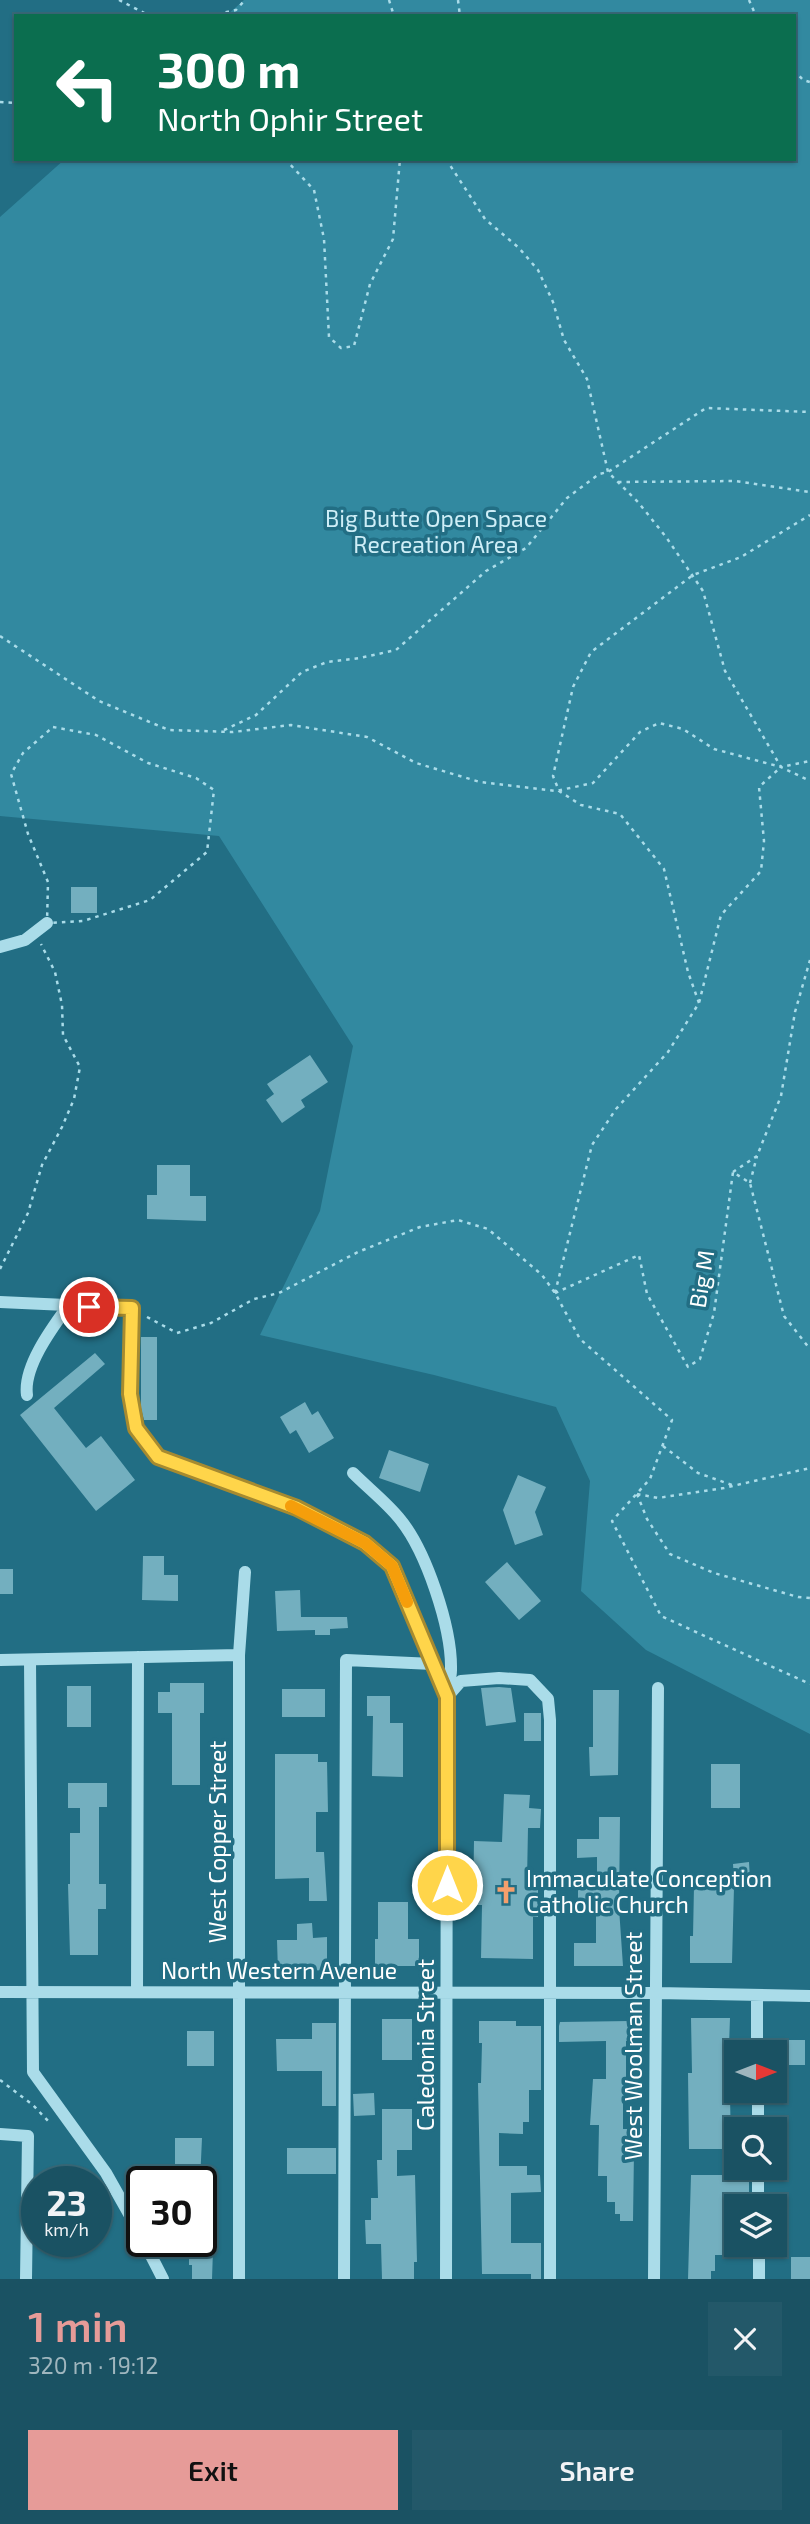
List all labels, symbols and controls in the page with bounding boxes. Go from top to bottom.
text: 300 m [157,39,300,98]
icon: left [42,42,133,133]
text: North Ophir Street [157,99,423,137]
park label: Big Butte Open Space Recreation Area [325,504,547,558]
street label: Big M [683,1248,719,1310]
pin [59,1277,119,1337]
icon: arrive [70,1288,108,1326]
street label: West Copper Street [203,1741,231,1943]
position arrow [410,1848,484,1922]
place label: Immaculate Conception Catholic Church [526,1864,772,1918]
church icon: Immaculate Conception Catholic Church [492,1878,520,1906]
street label: West Woolman Street [619,1931,647,2160]
street label: North Western Avenue [161,1956,397,1984]
street label: Caledonia Street [411,1959,439,2131]
north arrow [724,2040,788,2104]
map controls [724,2040,787,2257]
button: search [724,2117,787,2180]
speed limit sign: 30 [126,2166,217,2257]
text: 23 [46,2181,87,2223]
button: layers [724,2194,787,2257]
text: km/h [44,2218,89,2240]
text: 1 min [28,2300,128,2350]
button: close [708,2302,782,2376]
text: 320 m · 19:12 [28,2351,158,2379]
button: Exit [28,2430,398,2510]
button: Share [412,2430,782,2510]

